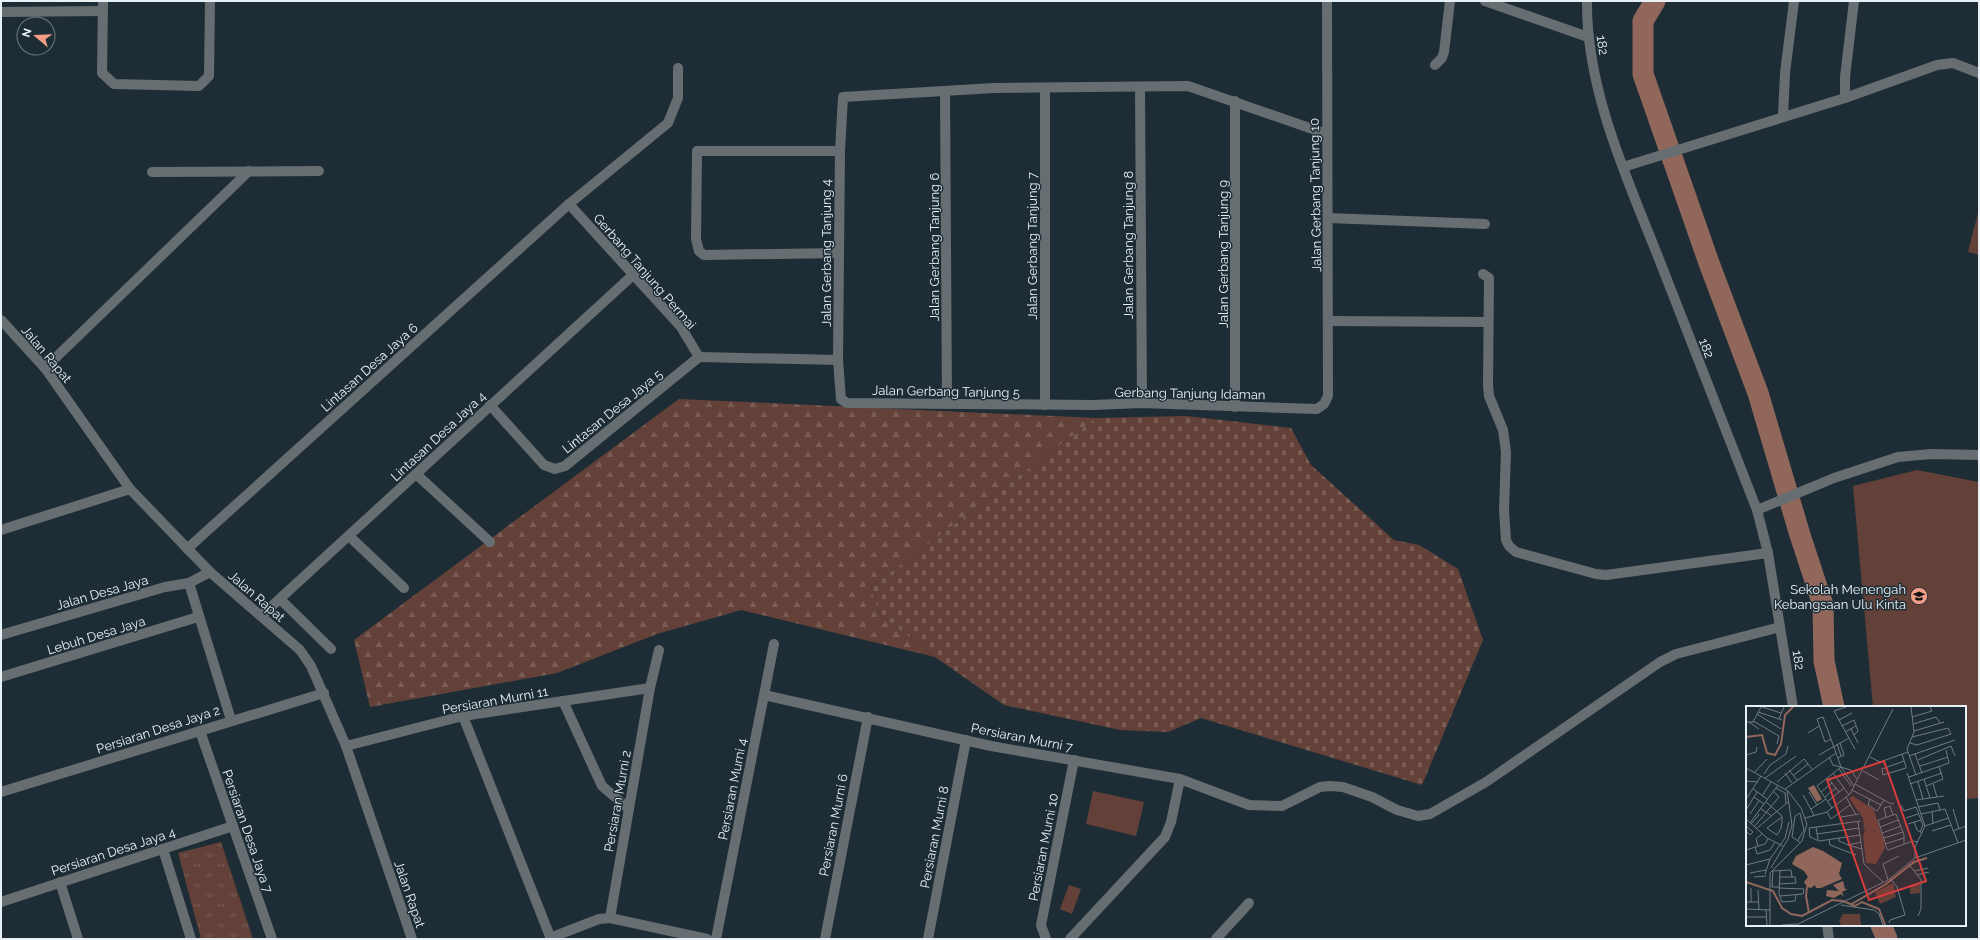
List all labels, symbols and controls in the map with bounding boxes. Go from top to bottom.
north arrow [16,16,56,56]
text: N [20,27,35,39]
street label: 182 [1594,34,1612,56]
street label: Jalan Gerbang Tanjung 10 [1307,118,1324,272]
street label: Jalan Gerbang Tanjung 8 [1121,171,1136,319]
street label: Jalan Gerbang Tanjung 7 [1025,172,1040,320]
street label: Jalan Gerbang Tanjung 6 [927,173,942,321]
street label: Jalan Gerbang Tanjung 4 [819,179,834,327]
street label: Jalan Gerbang Tanjung 9 [1216,179,1231,328]
street label: Gerbang Tanjung Permai [590,211,699,332]
street label: Lintasan Desa Jaya 6 [318,320,421,415]
street label: Jalan Rapat [18,323,75,386]
street label: 182 [1696,336,1717,360]
street label: Lintasan Desa Jaya 5 [559,366,665,456]
street label: Jalan Gerbang Tanjung 5 [872,383,1020,400]
street label: Gerbang Tanjung Idaman [1114,385,1266,402]
street label: Lintasan Desa Jaya 4 [388,389,489,484]
street label: Jalan Rapat [225,568,288,625]
street label: Jalan Desa Jaya [54,572,150,613]
place label: Sekolah Menengah Kebangsaan Ulu Kinta [1774,582,1906,612]
school or university icon: Sekolah Menengah Kebangsaan Ulu Kinta [1909,586,1929,606]
street label: Lebuh Desa Jaya [45,613,147,658]
street label: 182 [1790,649,1808,671]
street label: Persiaran Murni 11 [441,684,550,717]
street label: Persiaran Desa Jaya 2 [94,702,222,757]
inset map [1746,706,1966,926]
street label: Persiaran Murni 7 [970,720,1074,755]
street label: Persiaran Murni 4 [715,737,750,841]
street label: Persiaran Murni 2 [601,749,634,853]
street label: Persiaran Desa Jaya 7 [219,768,276,895]
street label: Persiaran Murni 6 [816,772,851,878]
street label: Persiaran Murni 8 [917,784,952,890]
street label: Persiaran Murni 10 [1026,792,1061,902]
street label: Persiaran Desa Jaya 4 [49,824,177,879]
street label: Jalan Rapat [391,859,428,930]

